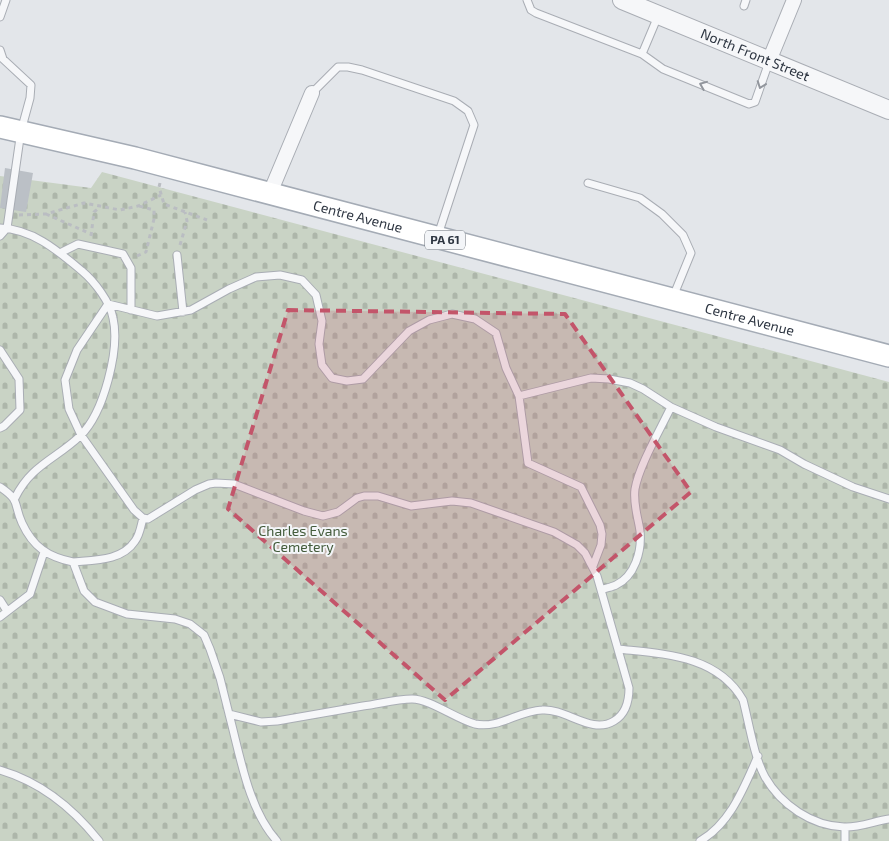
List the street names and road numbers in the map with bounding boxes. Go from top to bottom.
street label: North Front Street [698,24,812,84]
street label: Centre Avenue [312,196,405,236]
road number: PA 61 [425,230,465,250]
street label: Centre Avenue [703,299,796,339]

